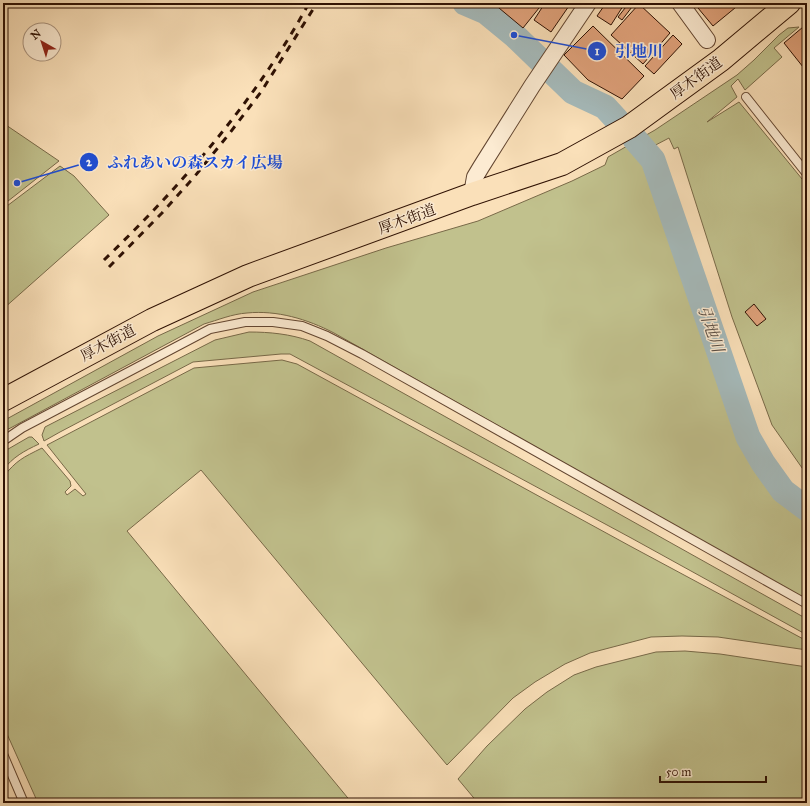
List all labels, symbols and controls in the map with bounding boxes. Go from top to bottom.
north arrow [22,22,62,62]
text: N [28,26,44,43]
callout: 引地川 [587,37,671,65]
text: 引地川 [615,42,663,61]
text: 1 [595,44,600,58]
street label: 厚木街道 [666,53,726,103]
callout: ふれあいの森スカイ広場 [79,148,291,176]
text: ふれあいの森スカイ広場 [107,153,283,172]
text: 2 [86,155,93,169]
street label: 厚木街道 [376,200,438,238]
water label: 引地川 [694,303,728,357]
street label: 厚木街道 [77,321,139,365]
scale bar [660,758,766,784]
text: 50 m [666,765,691,779]

